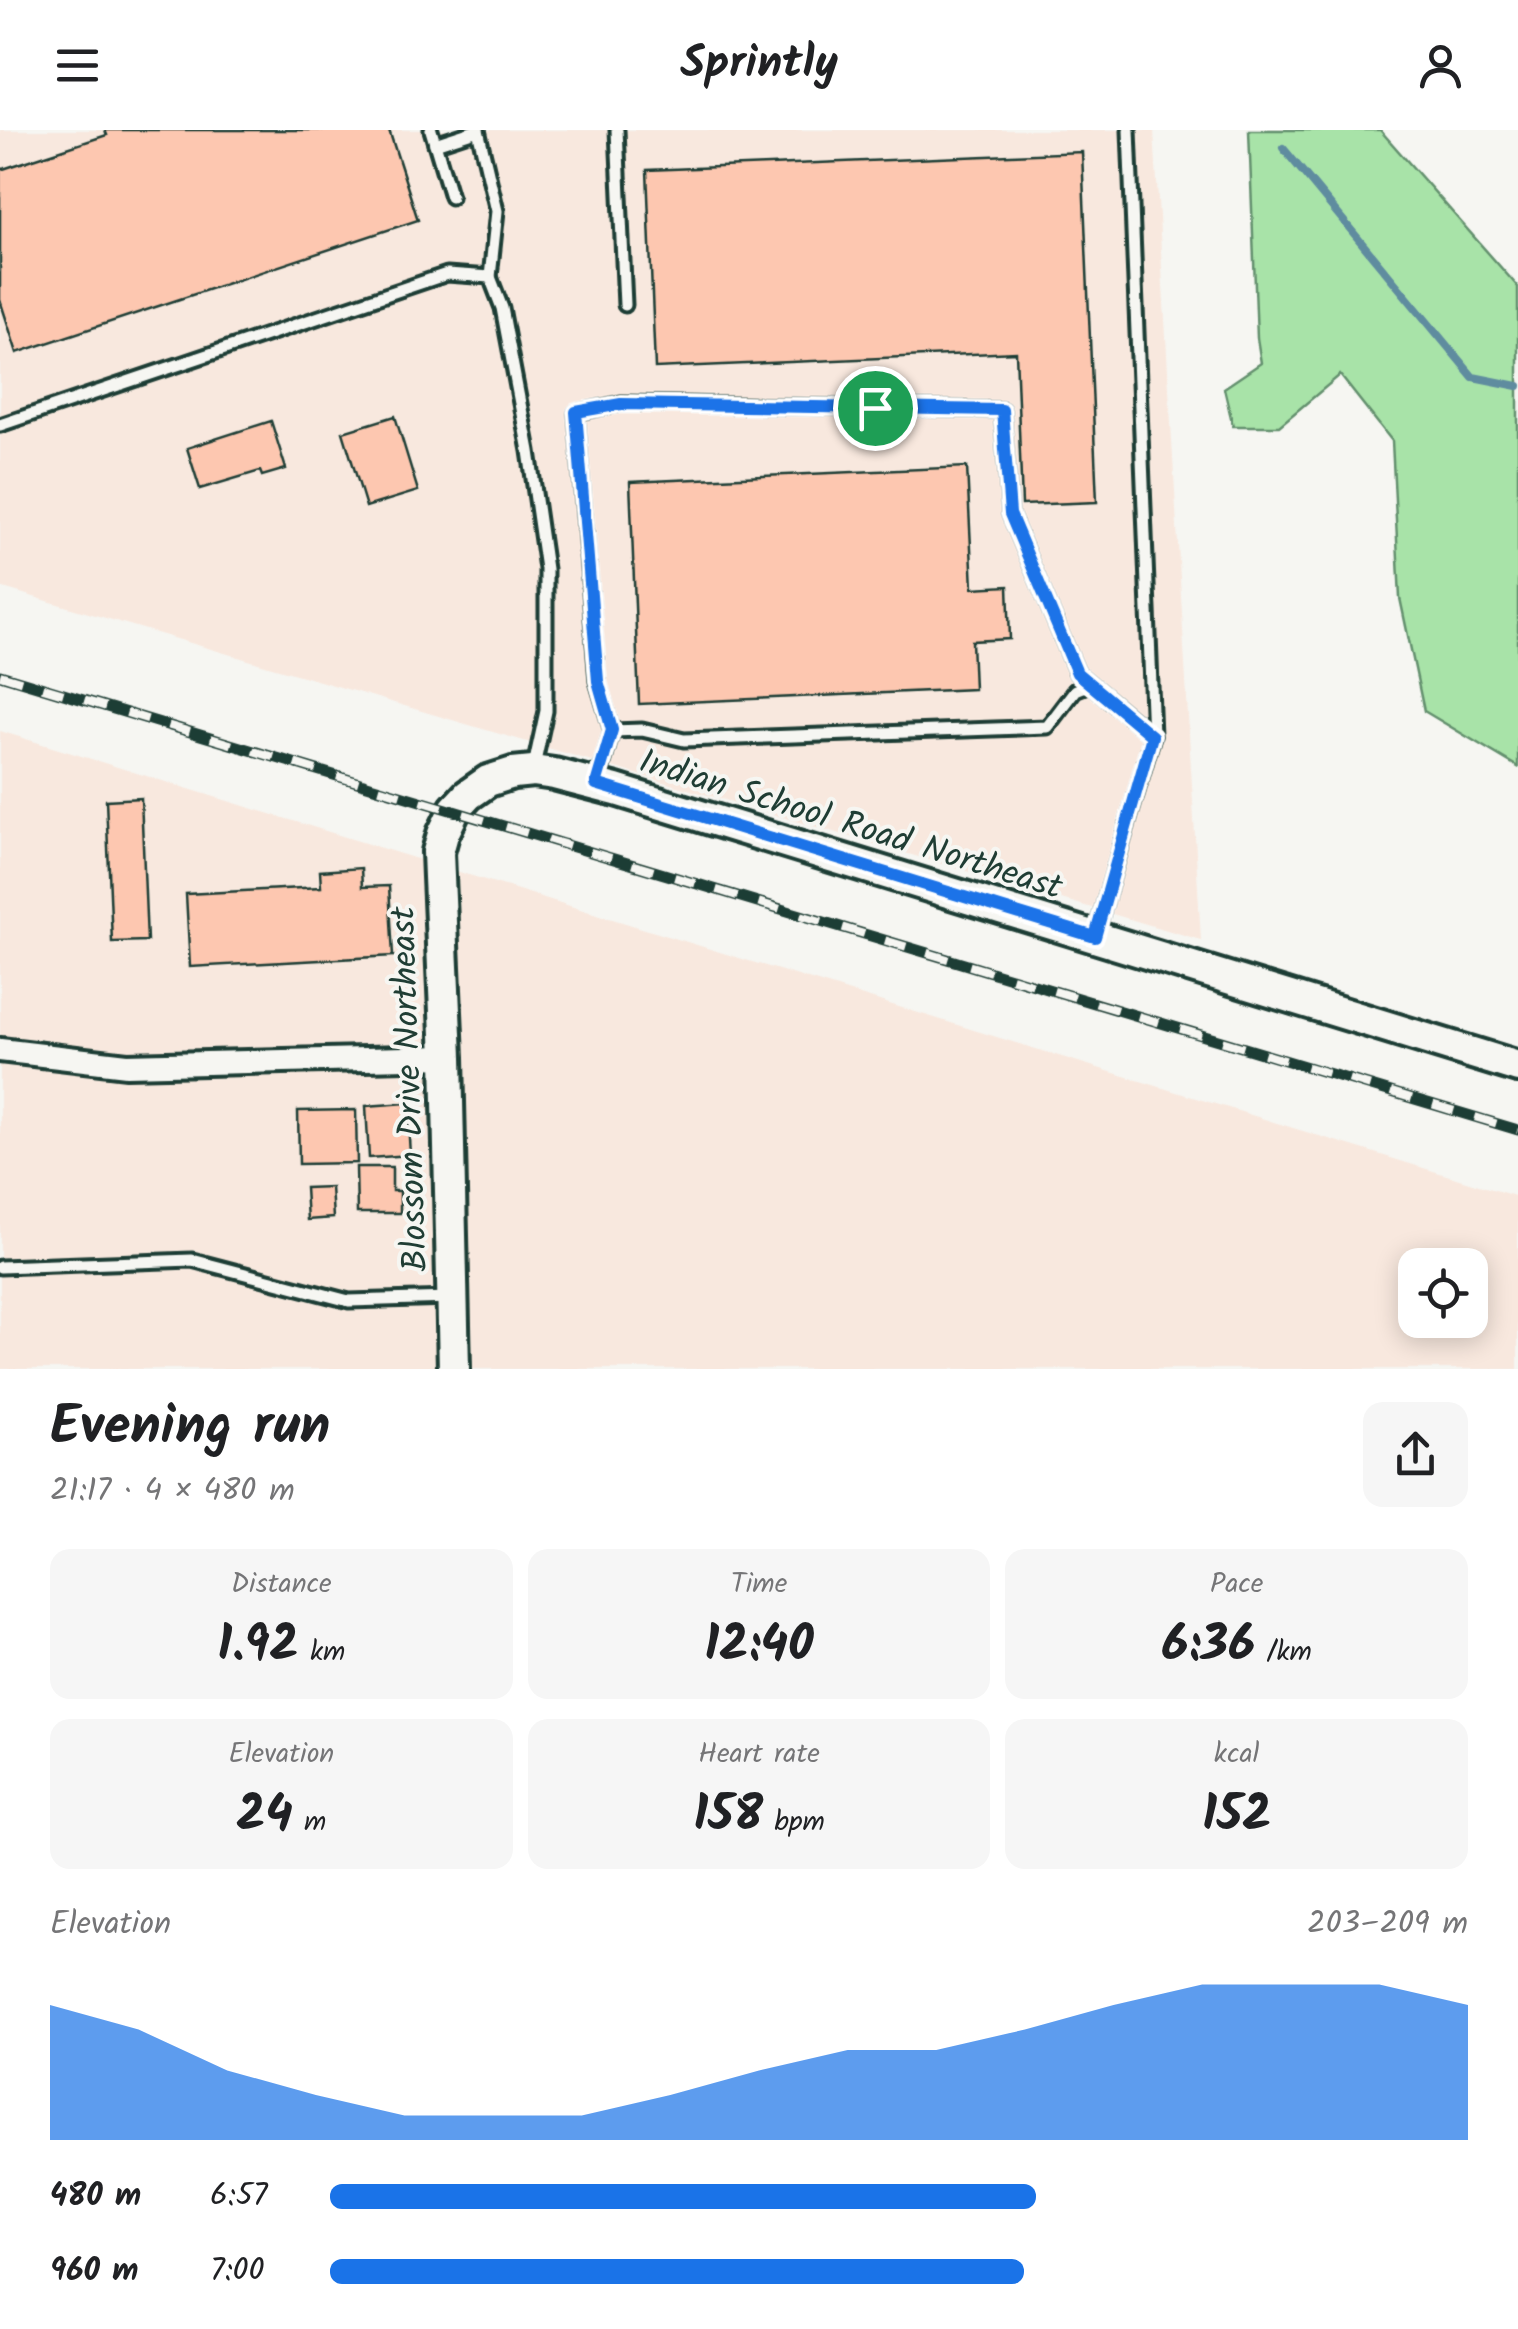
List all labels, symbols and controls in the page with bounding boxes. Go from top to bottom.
text: Sprintly [680,29,838,101]
icon: menu [50,38,105,93]
icon: person [1413,38,1468,93]
pin [833,366,918,451]
icon: arrive [848,381,903,436]
street label: Indian School Road Northeast [632,735,1069,917]
street label: Blossom Drive Northeast [377,905,445,1272]
map controls [1398,1248,1488,1338]
button: locate [1398,1248,1488,1338]
text: Evening run [50,1385,330,1472]
button: share [1363,1402,1468,1507]
text: 21:17 · 4 × 480 m [50,1466,295,1517]
text: Distance [231,1562,332,1607]
text: Time [731,1562,787,1607]
text: Pace [1210,1562,1263,1607]
text: 1.92 [217,1607,299,1687]
text: 12:40 [704,1607,814,1687]
text: 6:36 [1161,1607,1255,1687]
text: km [299,1630,345,1675]
text: /km [1255,1630,1312,1675]
text: Elevation [228,1732,334,1777]
text: Heart rate [698,1732,820,1777]
text: kcal [1214,1732,1259,1777]
text: 24 [236,1777,293,1857]
text: 158 [693,1777,763,1857]
text: 152 [1202,1777,1271,1857]
text: m [293,1800,326,1845]
text: bpm [763,1800,825,1845]
text: Elevation [50,1899,171,1950]
text: 203–209 m [1307,1899,1468,1950]
text: 480 m [50,2171,141,2222]
text: 6:57 [210,2171,268,2222]
text: 960 m [50,2246,138,2297]
text: 7:00 [210,2246,265,2297]

